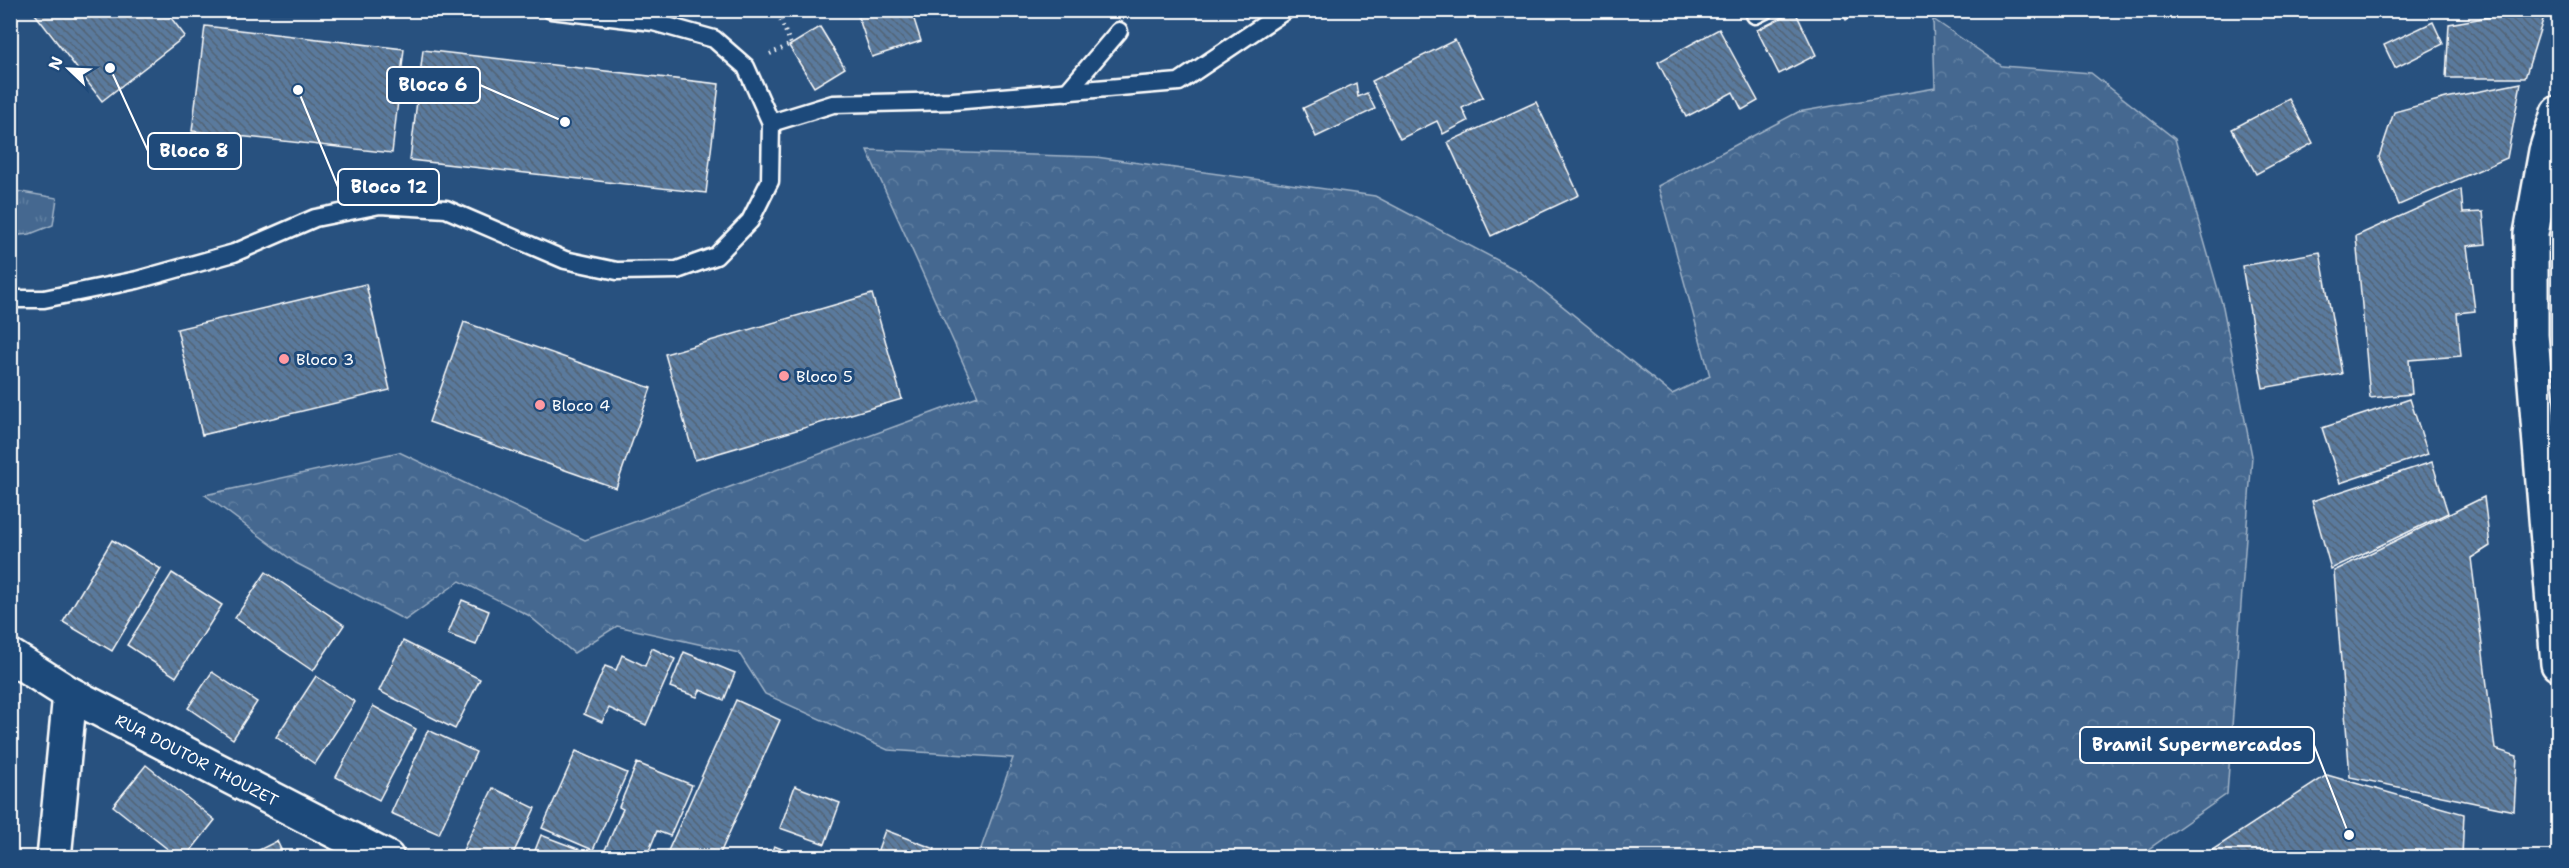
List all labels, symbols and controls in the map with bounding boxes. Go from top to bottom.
north arrow [39,39,99,99]
text: N [44,53,68,73]
callout: Bloco 6 [387,67,480,103]
text: Bloco 6 [399,73,467,97]
callout: Bloco 8 [148,133,241,169]
text: Bloco 8 [160,139,228,163]
callout: Bloco 12 [338,169,439,205]
text: Bloco 12 [351,175,428,199]
place label: Bloco 3 [296,349,354,370]
marker: Bloco 3 [277,352,291,366]
place label: Bloco 5 [796,366,853,387]
marker: Bloco 5 [777,369,791,383]
place label: Bloco 4 [552,395,610,416]
marker: Bloco 4 [533,398,547,412]
street label: RUA DOUTOR THOUZET [112,709,282,811]
callout: Bramil Supermercados [2080,727,2314,763]
text: Bramil Supermercados [2092,733,2302,757]

